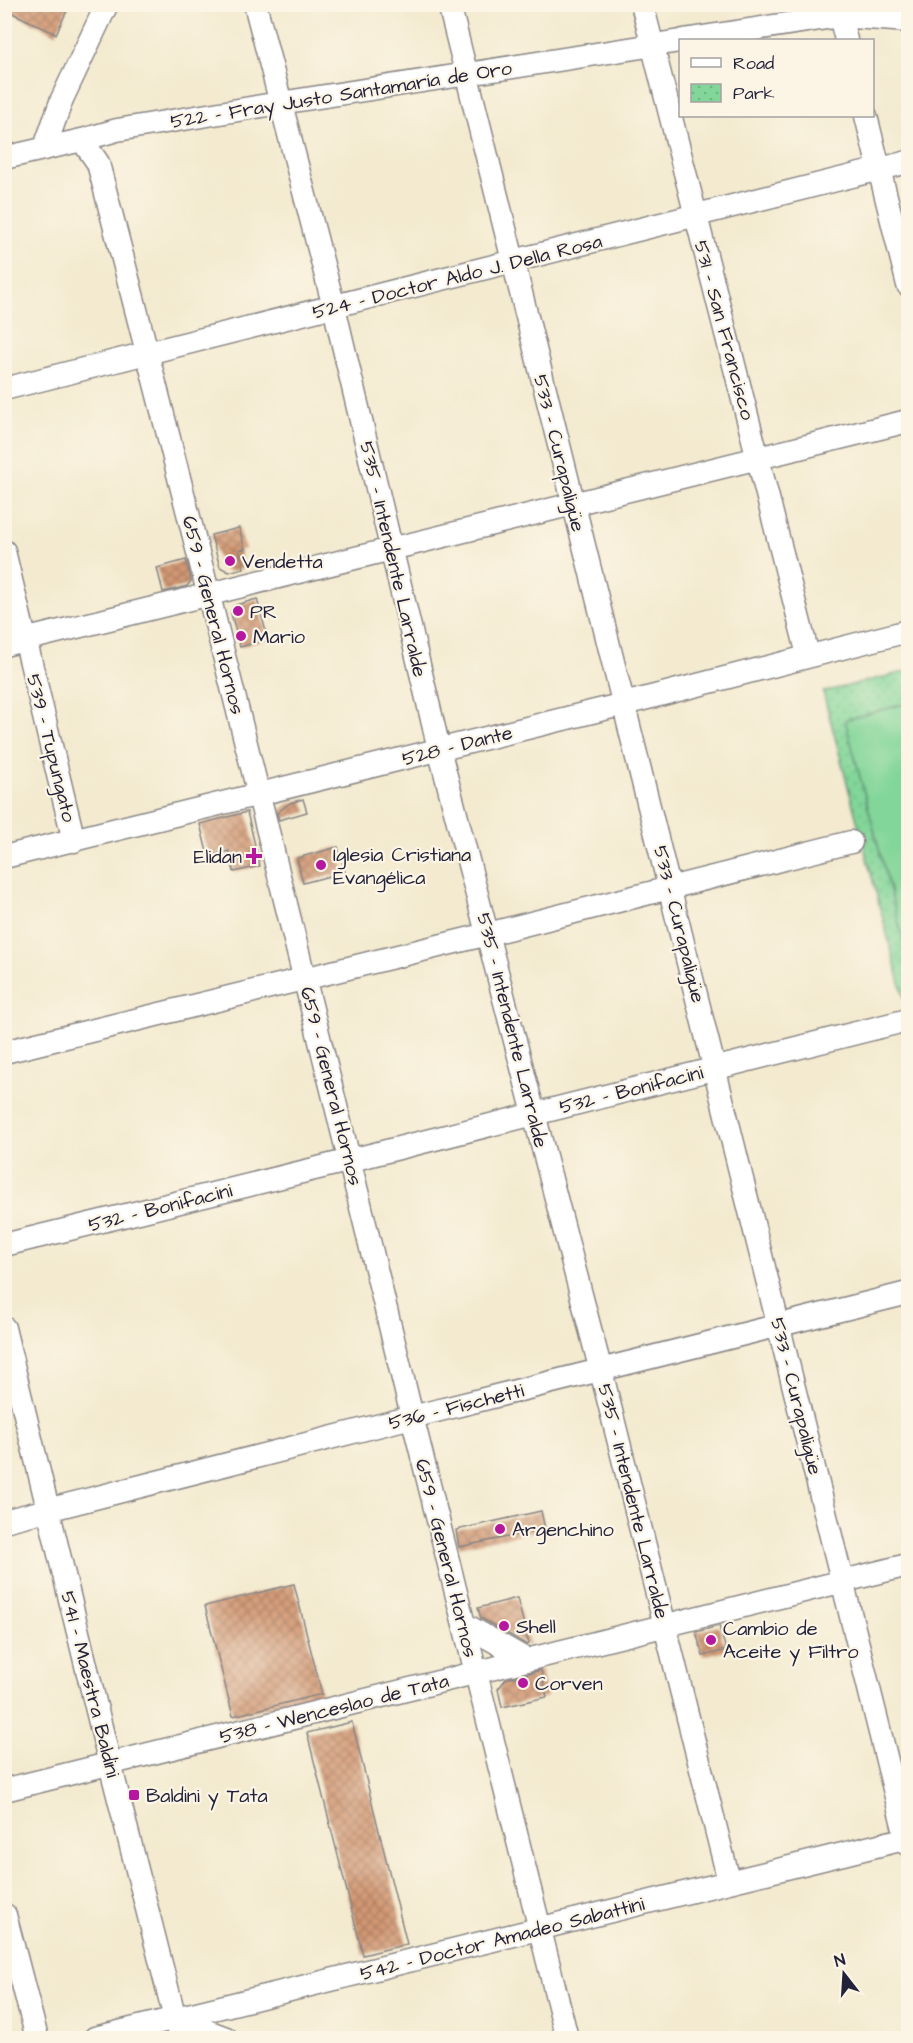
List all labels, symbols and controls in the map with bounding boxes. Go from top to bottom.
legend [679,39,874,117]
text: Road [733,51,774,76]
street label: 522 - Fray Justo Santamaría de Oro [168,54,514,137]
text: Park [733,81,775,106]
street label: 524 - Doctor Aldo J. Della Rosa [309,227,605,327]
street label: 531 - San Francisco [687,237,761,423]
street label: 533 - Curapaligüe [525,372,592,535]
street label: 535 - Intendente Larralde [352,439,434,680]
street label: 659 - General Hornos [175,513,251,718]
place label: Vendetta [242,548,323,576]
marker: Vendetta [223,554,237,568]
place label: PR [250,598,277,626]
marker: PR [231,604,245,618]
place label: Mario [253,623,305,651]
marker: Mario [234,629,248,643]
street label: 539 - Tupungato [18,671,83,825]
street label: 528 - Dante [399,719,516,773]
place label: Iglesia Cristiana Evangélica [333,841,471,893]
place label: Elidan [194,843,242,871]
street label: 533 - Curapaligüe [645,843,712,1006]
marker: Elidan [247,849,261,863]
marker: Iglesia Cristiana Evangélica [314,858,328,872]
street label: 535 - Intendente Larralde [469,910,555,1151]
street label: 659 - General Hornos [293,984,369,1189]
street label: 532 - Bonifacini [556,1059,706,1121]
street label: 532 - Bonifacini [85,1177,235,1239]
street label: 533 - Curapaligüe [762,1315,829,1478]
street label: 536 - Fischetti [386,1377,527,1437]
street label: 535 - Intendente Larralde [590,1381,676,1622]
street label: 659 - General Hornos [408,1456,484,1661]
place label: Argenchino [512,1516,614,1545]
marker: Argenchino [493,1522,507,1536]
street label: 541 - Maestra Baldini [53,1588,127,1780]
place label: Shell [516,1613,556,1641]
place label: Cambio de Aceite y Filtro [723,1615,859,1667]
marker: Shell [497,1619,511,1633]
marker: Cambio de Aceite y Filtro [704,1633,718,1647]
street label: 538 - Wenceslao de Tata [217,1667,452,1751]
place label: Corven [535,1670,603,1698]
marker: Corven [516,1676,530,1690]
place label: Baldini y Tata [146,1782,268,1811]
marker: Baldini y Tata [127,1788,141,1802]
street label: 542 - Doctor Amadeo Sabattini [357,1890,647,1988]
north arrow [814,1944,874,2004]
text: N [832,1949,848,1973]

